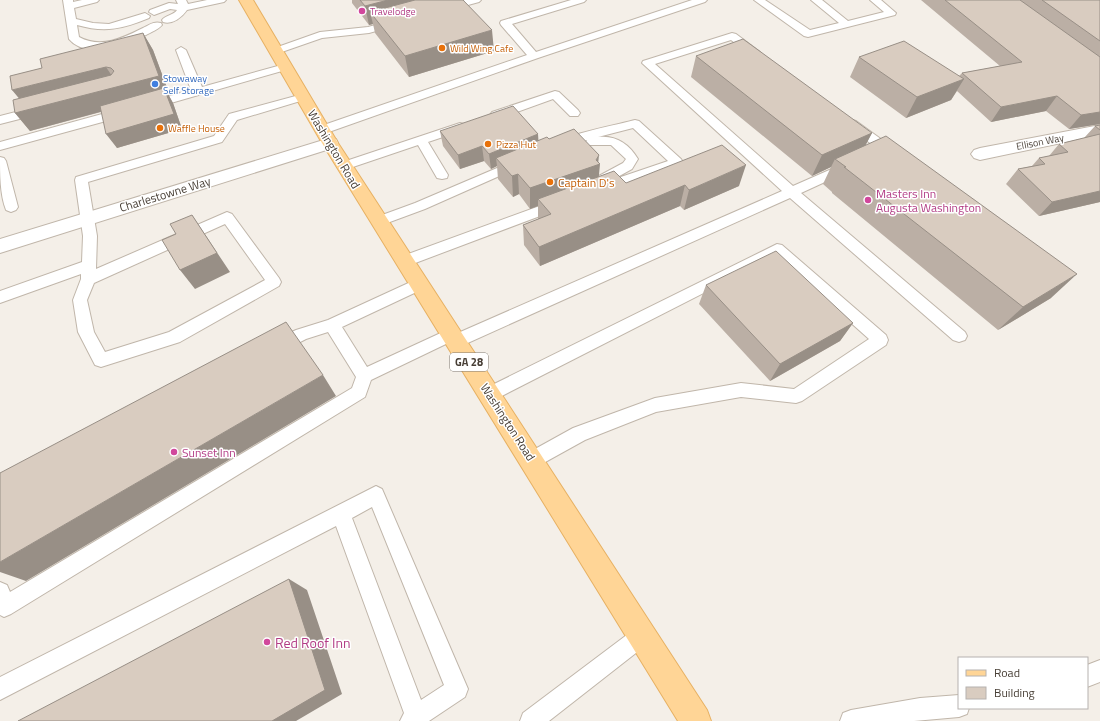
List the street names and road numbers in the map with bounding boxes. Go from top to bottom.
street label: Washington Road [303,106,365,192]
street label: Ellison Way [1015,130,1065,154]
street label: Charlestowne Way [117,171,213,217]
road number: GA 28 [450,353,488,371]
street label: Washington Road [476,379,540,465]

